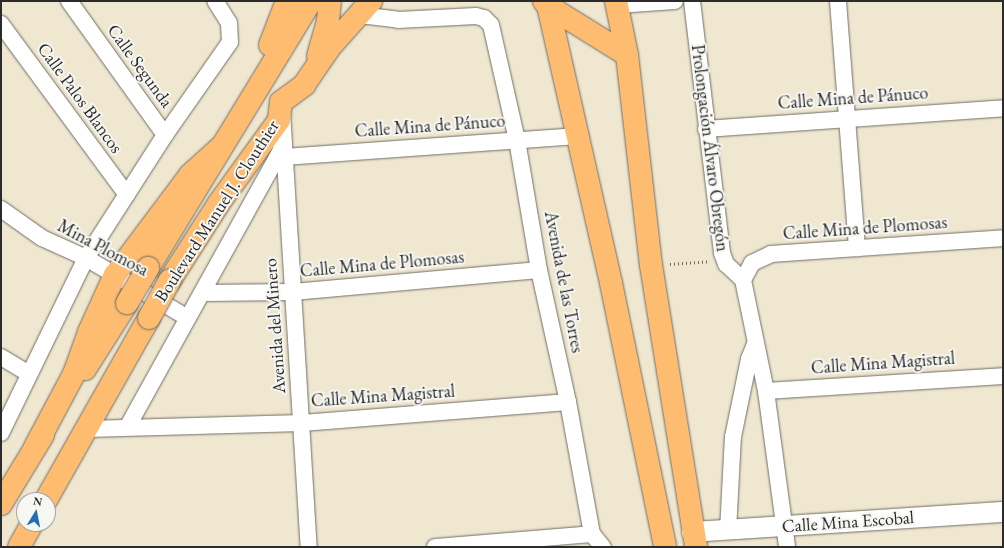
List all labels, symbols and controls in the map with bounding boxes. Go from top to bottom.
street label: Calle Segunda [103,20,177,112]
street label: Calle Palos Blancos [33,39,127,157]
street label: Prolongación Álvaro Obregón [687,43,733,253]
street label: Calle Mina de Pánuco [777,82,929,114]
street label: Calle Mina de Pánuco [354,110,506,142]
street label: Boulevard Manuel J. Clouthier [150,116,284,306]
street label: Avenida de las Torres [540,209,588,355]
street label: Calle Mina de Plomosas [782,211,948,245]
street label: Mina Plomosa [54,215,152,281]
street label: Calle Mina de Plomosas [299,246,465,282]
street label: Avenida del Minero [259,258,291,394]
street label: Calle Mina Magistral [810,347,956,379]
street label: Calle Mina Magistral [310,380,456,412]
north arrow [16,492,56,532]
text: N [32,494,44,509]
street label: Calle Mina Escobal [781,507,915,537]

